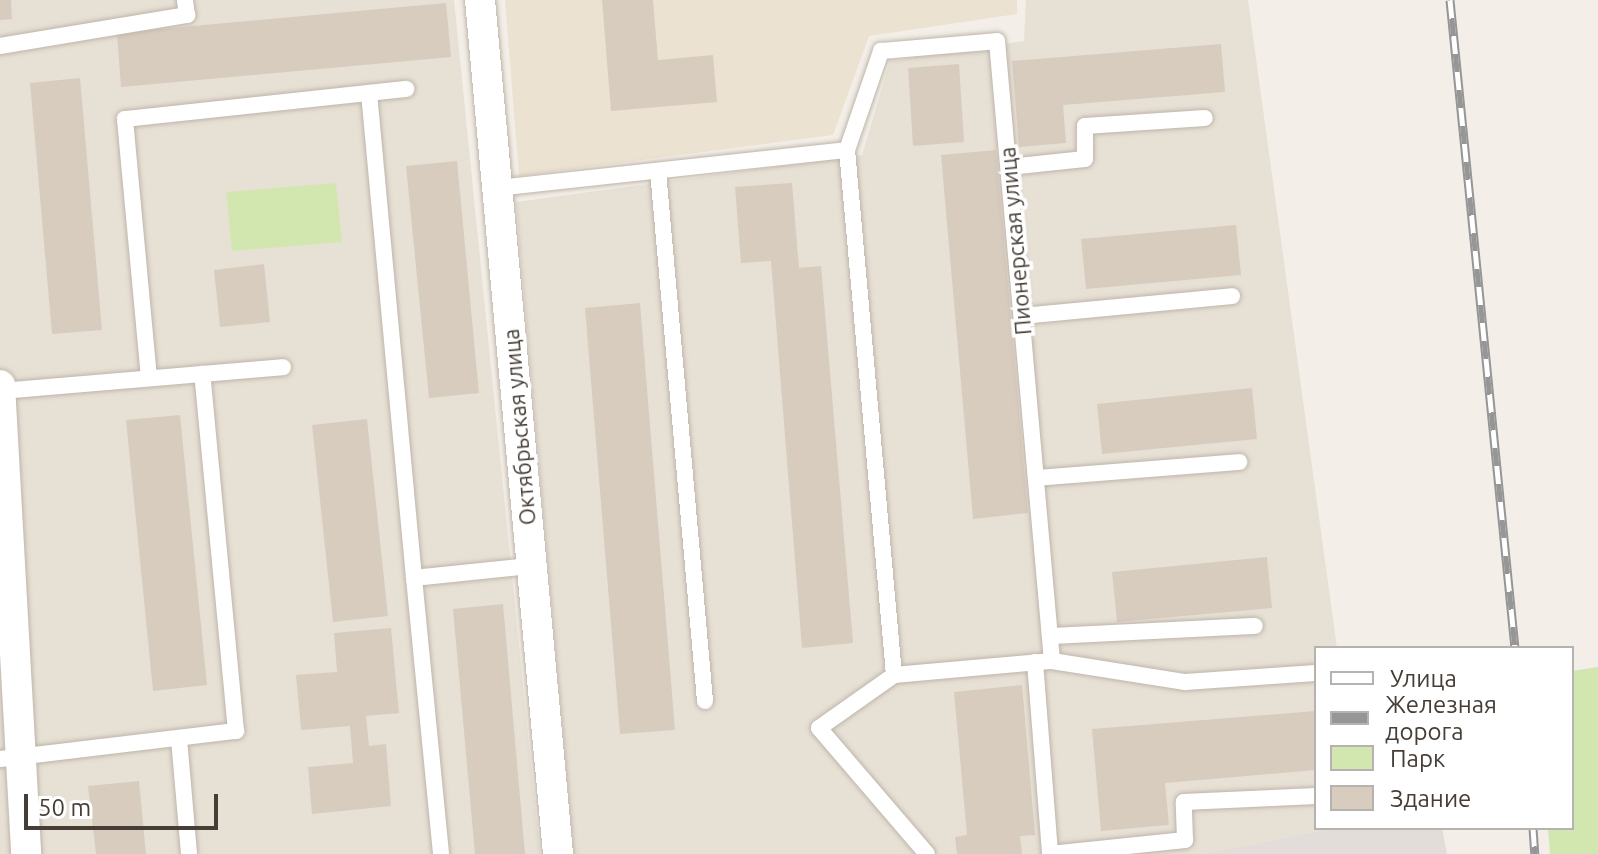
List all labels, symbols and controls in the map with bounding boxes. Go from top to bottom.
street label: Пионерская улица [994,146,1036,336]
street label: Октябрьская улица [497,328,541,526]
legend [1314,646,1574,830]
text: Улица [1390,665,1457,692]
text: Железная дорога [1385,691,1497,745]
text: Парк [1390,745,1445,772]
scale bar [28,778,222,828]
text: Здание [1390,785,1471,812]
text: 50 m [38,794,91,821]

